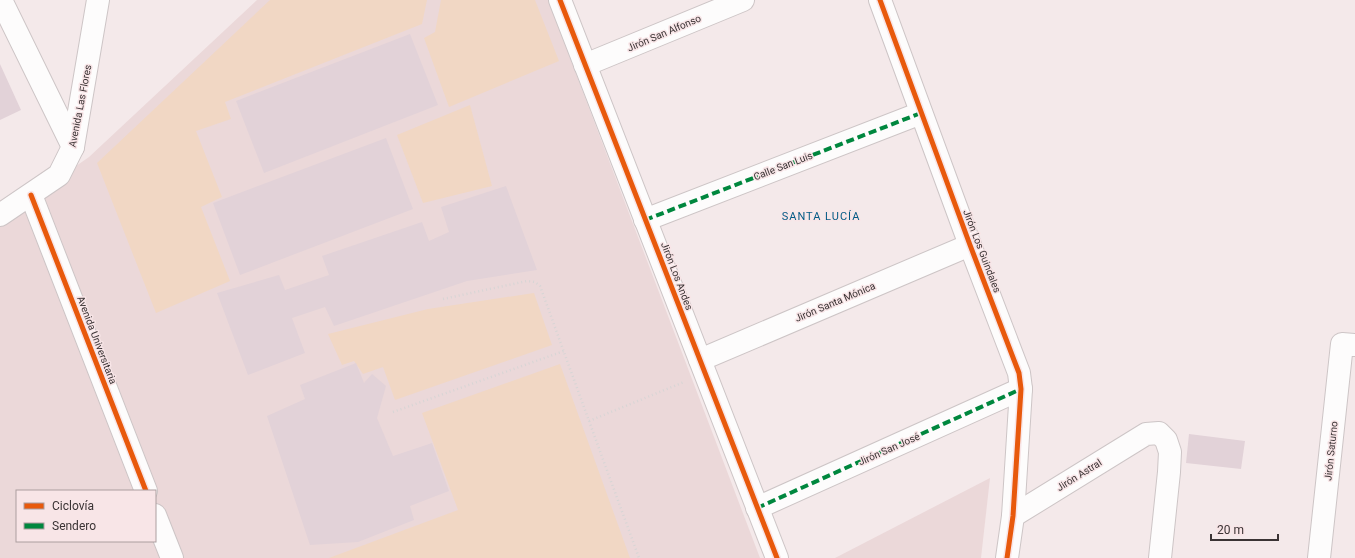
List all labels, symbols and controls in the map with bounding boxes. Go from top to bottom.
street label: Jirón San Alfonso [626,12,703,53]
street label: Avenida Las Flores [67,64,93,148]
street label: Calle San Luis [752,150,814,182]
street label: Jirón Los Guindales [961,208,1003,294]
district label: SANTA LUCÍA [782,210,860,223]
street label: Jirón Los Andes [659,241,695,311]
street label: Jirón Santa Mónica [793,280,877,324]
street label: Avenida Universitaria [75,294,119,386]
street label: Jirón Saturno [1322,420,1340,481]
street label: Jirón San José [857,431,921,467]
street label: Jirón Astral [1054,457,1104,493]
legend [16,490,156,542]
text: Ciclovía [52,499,94,513]
scale bar [1211,516,1278,542]
text: Sendero [52,519,96,533]
text: 20 m [1217,523,1244,537]

